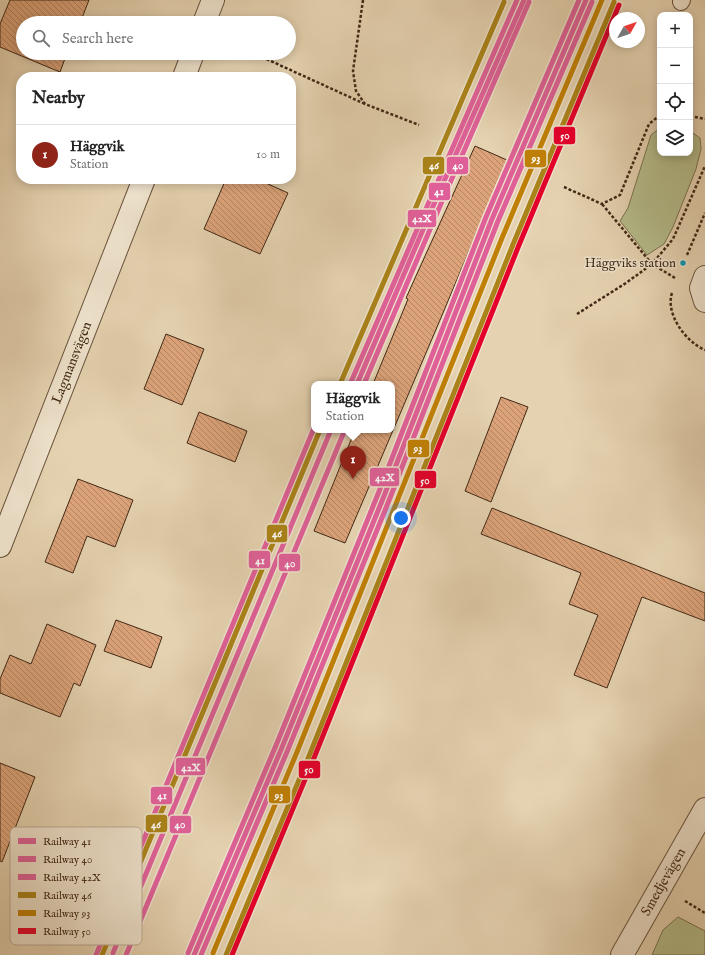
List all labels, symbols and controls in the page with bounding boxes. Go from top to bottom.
north arrow [609,12,645,48]
map controls [657,12,693,156]
button: + [657,12,693,48]
search box [16,16,296,60]
icon: search [30,27,52,49]
text: Search here [62,29,133,48]
button: − [657,48,693,84]
button: locate [657,84,693,120]
text: Nearby [32,88,85,109]
button: layers [657,120,693,156]
line badge: 50 [553,126,576,145]
text: 50 [560,129,570,143]
text: Häggvik [70,137,125,156]
text: 1 [43,146,47,163]
text: 10 m [256,146,280,163]
line badge: 93 [524,149,547,168]
text: 93 [531,152,540,166]
text: Station [70,156,109,173]
line badge: 46 [422,156,445,175]
line badge: 40 [446,156,469,175]
text: 46 [428,159,440,173]
text: 40 [452,159,464,173]
line badge: 41 [428,182,451,201]
text: 41 [433,185,444,199]
line badge: 42X [407,209,437,228]
text: 42X [411,212,433,226]
place label: Häggviks station [585,255,676,272]
marker: Häggviks station [678,258,688,268]
street label: Lagmansvägen [48,318,96,406]
popup [311,381,395,433]
text: Häggvik [326,389,380,408]
text: Station [326,408,364,425]
line badge: 93 [407,439,430,458]
text: 93 [413,442,422,456]
pin: 1 [340,446,366,479]
line badge: 42X [369,467,400,487]
line badge: 50 [414,470,437,489]
text: 42X [374,471,396,485]
text: 50 [420,474,430,488]
your location [391,508,411,528]
line badge: 46 [266,524,288,543]
text: 46 [271,527,283,541]
line badge: 41 [248,550,271,569]
line badge: 40 [278,553,301,572]
text: 41 [254,554,265,568]
text: 40 [284,557,296,571]
line badge: 42X [175,757,206,776]
line badge: 50 [298,760,321,779]
text: 42X [180,761,202,775]
text: 50 [304,763,314,777]
line badge: 93 [268,785,291,804]
line badge: 41 [150,786,173,805]
text: 41 [156,789,167,803]
text: 93 [274,789,283,803]
line badge: 46 [145,814,168,833]
line badge: 40 [169,815,192,834]
text: 46 [150,818,162,832]
text: 40 [174,818,186,832]
legend [10,827,142,945]
text: Railway 41 [43,835,91,849]
street label: Smedjevägen [637,844,690,919]
text: Railway 40 [43,853,92,867]
text: Railway 42X [43,871,101,885]
text: Railway 46 [43,889,92,903]
text: Railway 93 [43,907,90,921]
text: Railway 50 [43,925,91,939]

